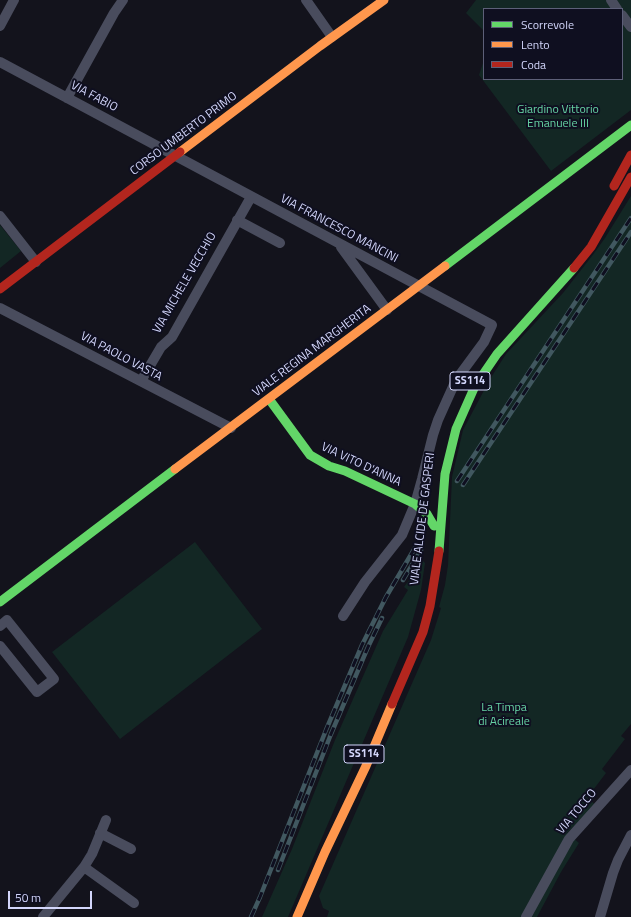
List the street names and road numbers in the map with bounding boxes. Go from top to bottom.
street label: VIA FABIO [68,79,120,115]
street label: CORSO UMBERTO PRIMO [128,89,240,179]
street label: VIA FRANCESCO MANCINI [278,192,400,266]
street label: VIA MICHELE VECCHIO [150,230,220,336]
street label: VIALE REGINA MARGHERITA [250,302,374,400]
street label: VIA PAOLO VASTA [78,329,164,385]
road number: SS114 [450,372,490,390]
street label: VIA VITO D'ANNA [319,440,403,490]
street label: VIALE ALCIDE DE GASPERI [408,452,438,586]
road number: SS114 [344,745,384,763]
street label: VIA TOCCO [554,787,600,837]

